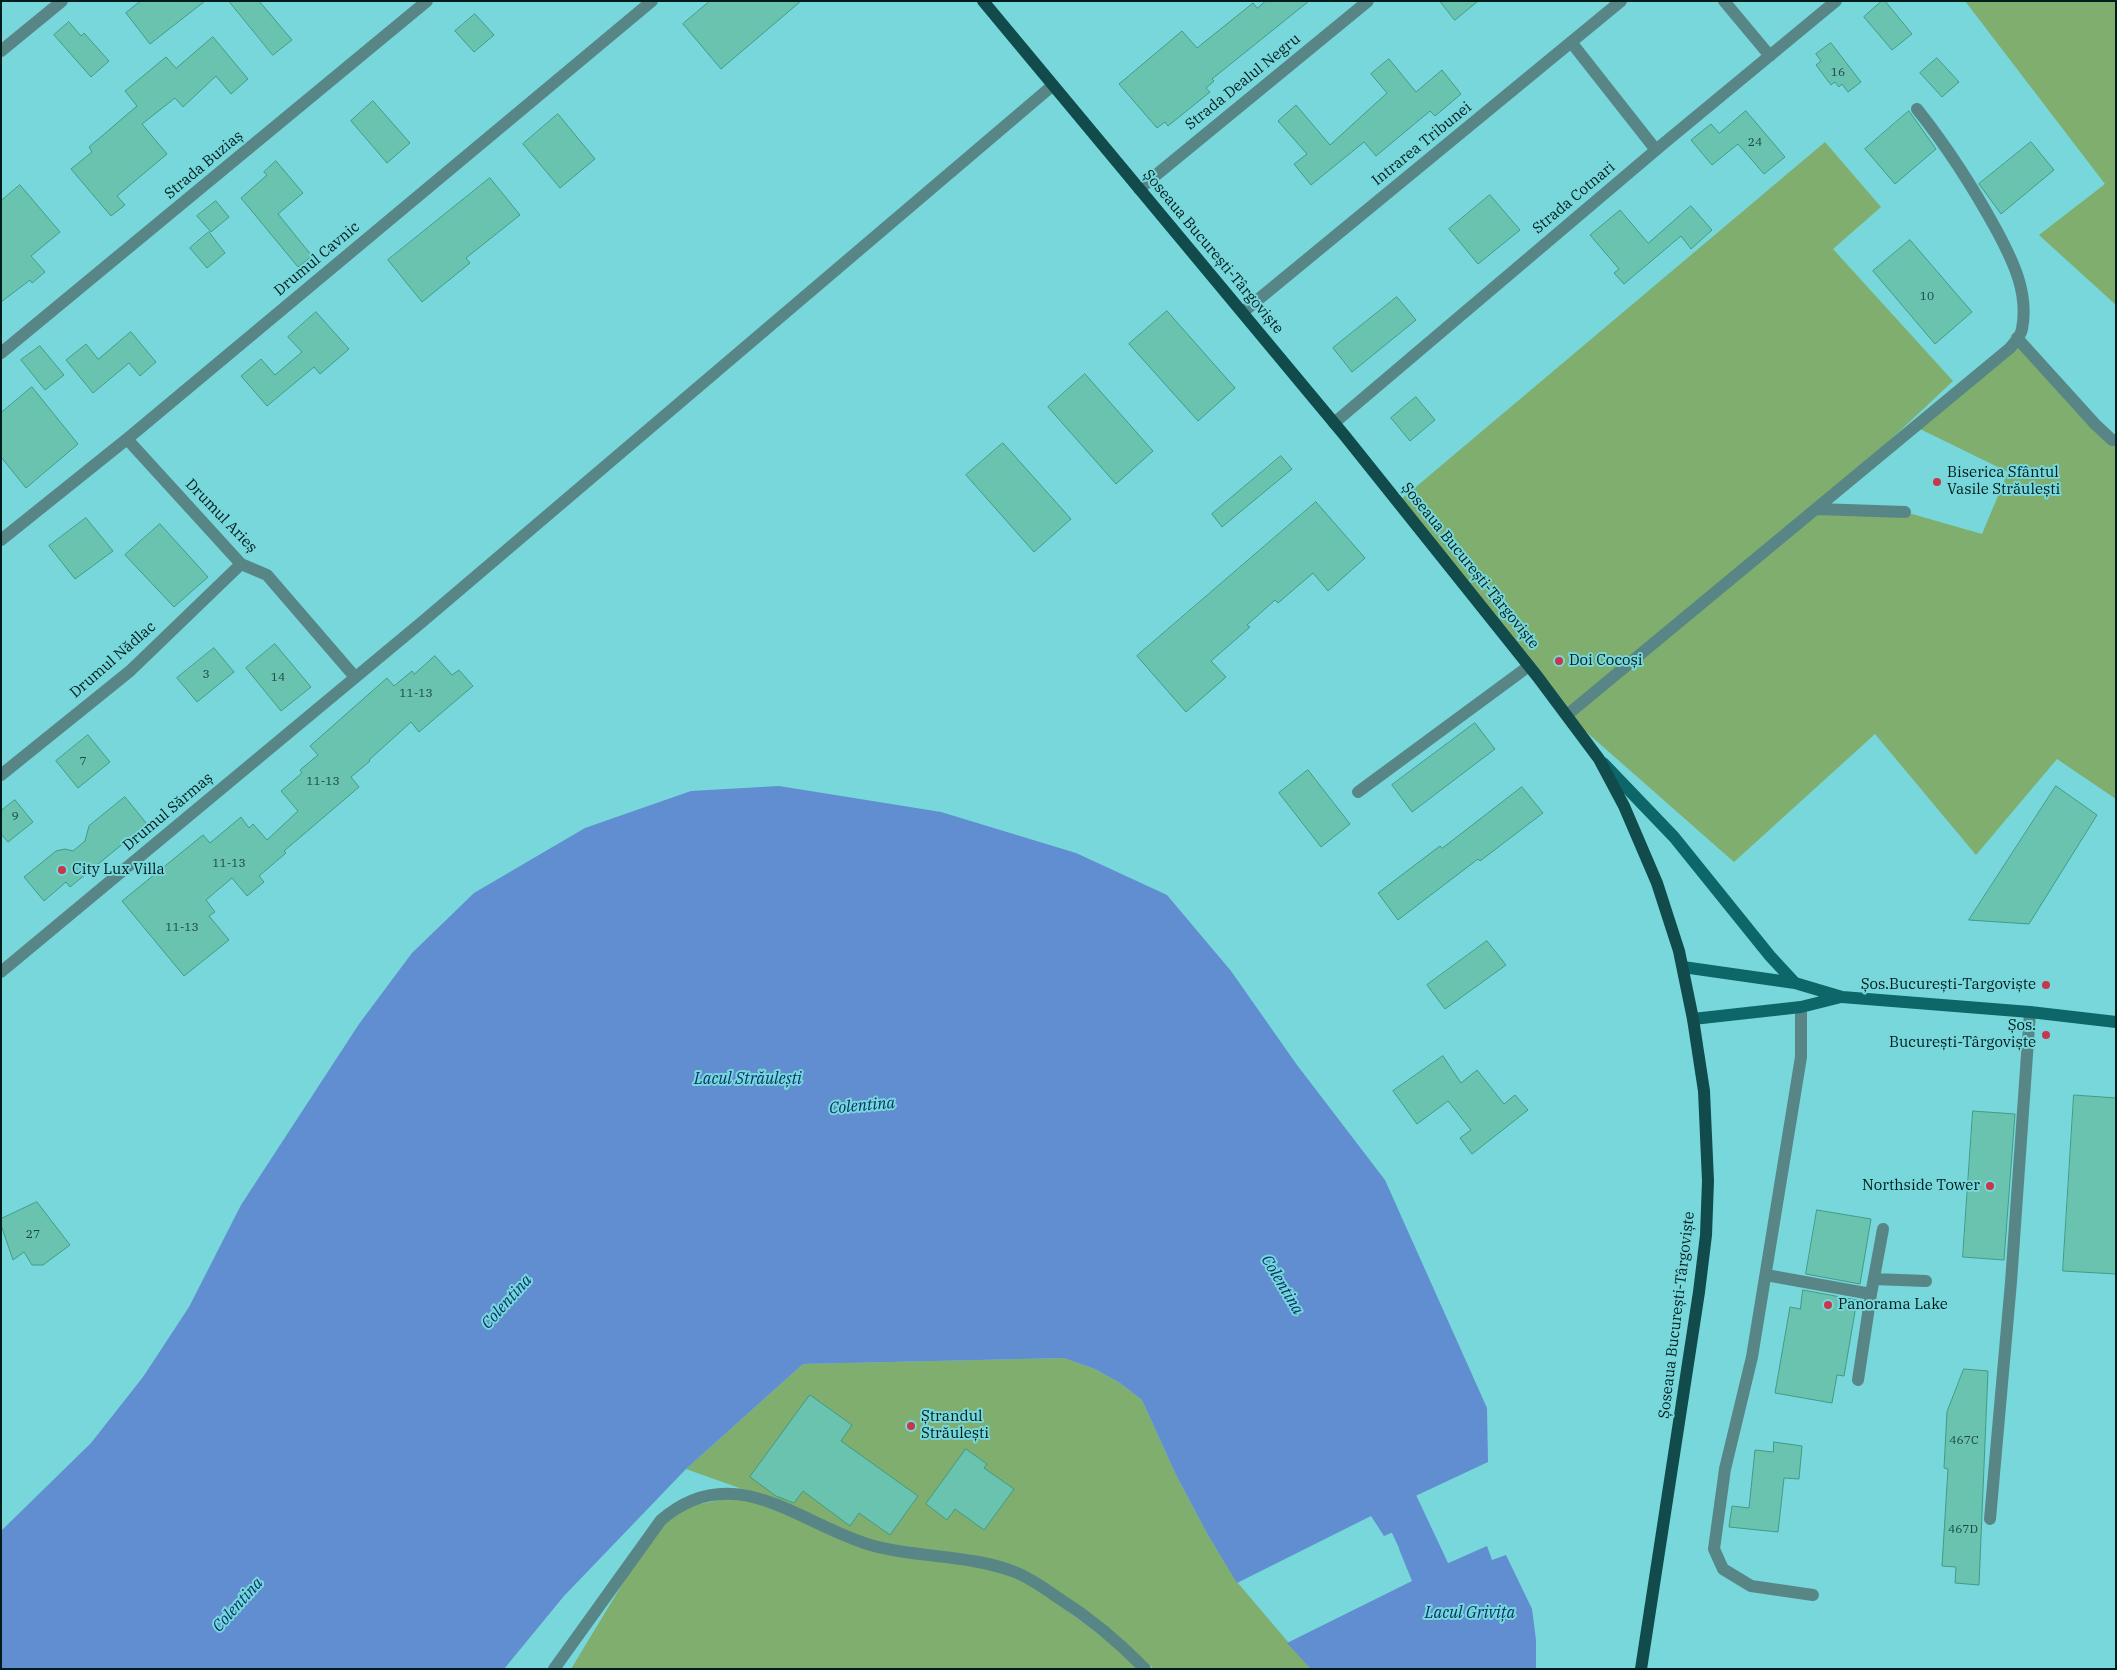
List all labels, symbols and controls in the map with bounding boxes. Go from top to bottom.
street label: Strada Dealul Negru [1182,30,1304,134]
house number: 16 [1831,66,1845,80]
street label: Intrarea Tribunei [1369,98,1475,190]
street label: Strada Buziaș [161,127,247,203]
house number: 24 [1748,136,1762,150]
street label: Strada Cotnari [1529,158,1619,238]
street label: Șoseaua București-Târgoviște [1139,166,1287,338]
street label: Drumul Cavnic [271,218,363,300]
house number: 10 [1920,290,1934,304]
place label: Biserica Sfântul Vasile Străulești [1947,464,2060,499]
street label: Drumul Arieș [181,475,261,557]
marker: Biserica Sfântul Vasile Străulești [1931,476,1943,488]
street label: Șoseaua București-Târgoviște [1397,479,1543,653]
street label: Drumul Nădlac [66,618,160,702]
place label: Doi Cocoși [1569,652,1643,670]
marker: Doi Cocoși [1553,655,1565,667]
house number: 3 [202,668,210,682]
house number: 14 [271,671,285,685]
house number: 11-13 [399,687,433,701]
house number: 7 [79,755,87,769]
street label: Drumul Sărmaș [119,769,217,855]
house number: 11-13 [306,775,340,789]
house number: 9 [11,810,19,824]
house number: 11-13 [212,857,246,871]
place label: City Lux Villa [72,861,165,879]
marker: City Lux Villa [56,864,68,876]
house number: 11-13 [165,921,199,935]
place label: Șos.București-Targoviște [1861,976,2036,994]
marker: Șos.București-Targoviște [2040,979,2052,991]
place label: Șos. București-Târgoviște [1889,1017,2036,1052]
marker: Șos. București-Târgoviște [2040,1029,2052,1041]
water label: Lacul Străulești [694,1069,802,1089]
water label: Colentina [828,1094,896,1118]
place label: Northside Tower [1862,1177,1980,1195]
marker: Northside Tower [1984,1180,1996,1192]
street label: Șoseaua București-Târgoviște [1655,1210,1699,1420]
house number: 27 [26,1228,40,1242]
water label: Colentina [1257,1252,1307,1318]
water label: Colentina [478,1271,536,1333]
place label: Panorama Lake [1838,1296,1948,1314]
marker: Panorama Lake [1822,1299,1834,1311]
place label: Ștrandul Străulești [921,1408,989,1443]
marker: Ștrandul Străulești [905,1420,917,1432]
house number: 467C [1949,1434,1979,1448]
house number: 467D [1948,1523,1978,1537]
water label: Colentina [209,1574,267,1636]
water label: Lacul Grivița [1425,1603,1515,1623]

